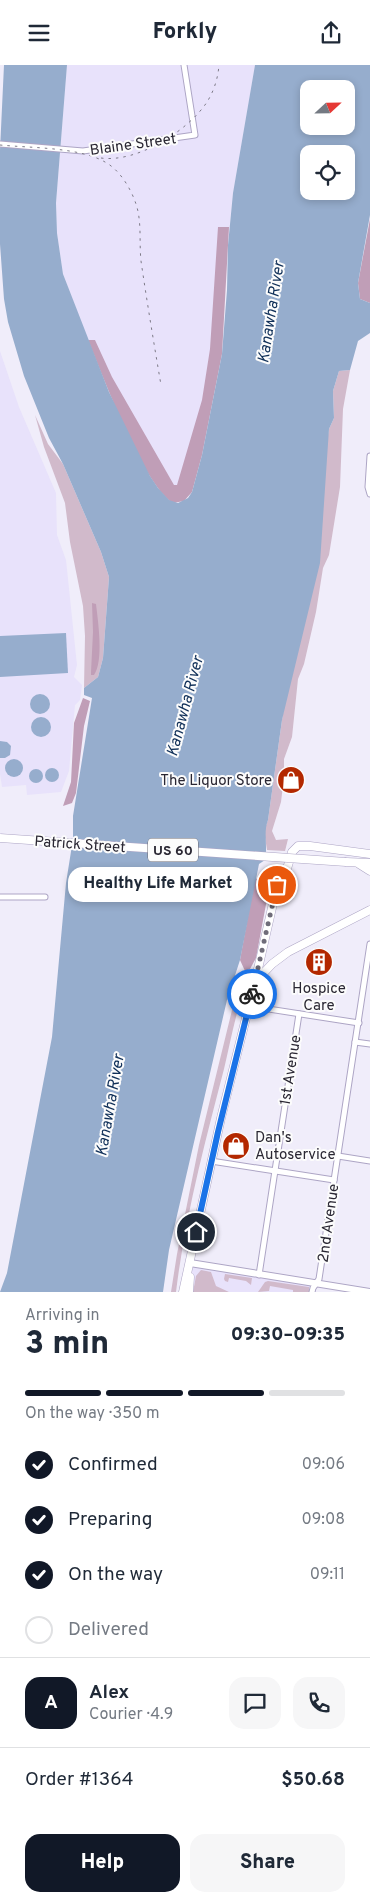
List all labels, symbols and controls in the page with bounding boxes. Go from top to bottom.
icon: menu [25,19,53,47]
text: Forkly [153,19,217,46]
icon: share [317,19,345,47]
north arrow [300,80,355,135]
map controls [300,80,355,200]
street label: Blaine Street [89,130,178,161]
button: locate [300,145,355,200]
water label: Kanawha River [254,258,290,365]
water label: Kanawha River [163,652,209,759]
shop icon: The Liquor Store [276,765,306,795]
place label: The Liquor Store [160,772,272,791]
street label: Patrick Street [33,833,126,858]
road number: US 60 [148,839,198,861]
pin [256,864,298,906]
callout: Healthy Life Market [67,867,247,903]
icon: bag [263,871,291,899]
text: Healthy Life Market [84,874,232,894]
building icon: Hospice Care [304,947,334,977]
courier [227,969,277,1019]
icon: bike [238,980,266,1008]
place label: Hospice Care [292,980,346,1016]
street label: 1st Avenue [277,1034,306,1107]
water label: Kanawha River [92,1051,130,1158]
place label: Dan's Autoservice [255,1129,336,1165]
shop icon: Dan's Autoservice [221,1131,251,1161]
street label: 2nd Avenue [315,1183,344,1264]
pin [175,1211,217,1253]
icon: home [182,1218,210,1246]
text: Arriving in [25,1306,100,1326]
text: 09:30–09:35 [231,1323,345,1347]
text: 3 min [25,1325,109,1365]
text: On the way · 350 m [25,1404,160,1424]
icon: check [25,1451,53,1479]
text: Confirmed [68,1453,158,1477]
text: 09:06 [302,1455,345,1475]
icon: check [25,1506,53,1534]
text: Preparing [68,1508,152,1532]
text: 09:08 [302,1510,345,1530]
icon: check [25,1561,53,1589]
text: On the way [68,1563,163,1587]
text: 09:11 [310,1565,345,1585]
text: Delivered [68,1618,149,1642]
button: chat [229,1677,281,1729]
button: phone [293,1677,345,1729]
text: Alex [89,1681,129,1705]
text: A [44,1691,58,1715]
text: Courier · 4.9 [89,1705,173,1725]
text: Order #1364 [25,1768,133,1792]
text: $50.68 [281,1768,345,1792]
button: Help [25,1834,180,1892]
button: Share [190,1834,345,1892]

